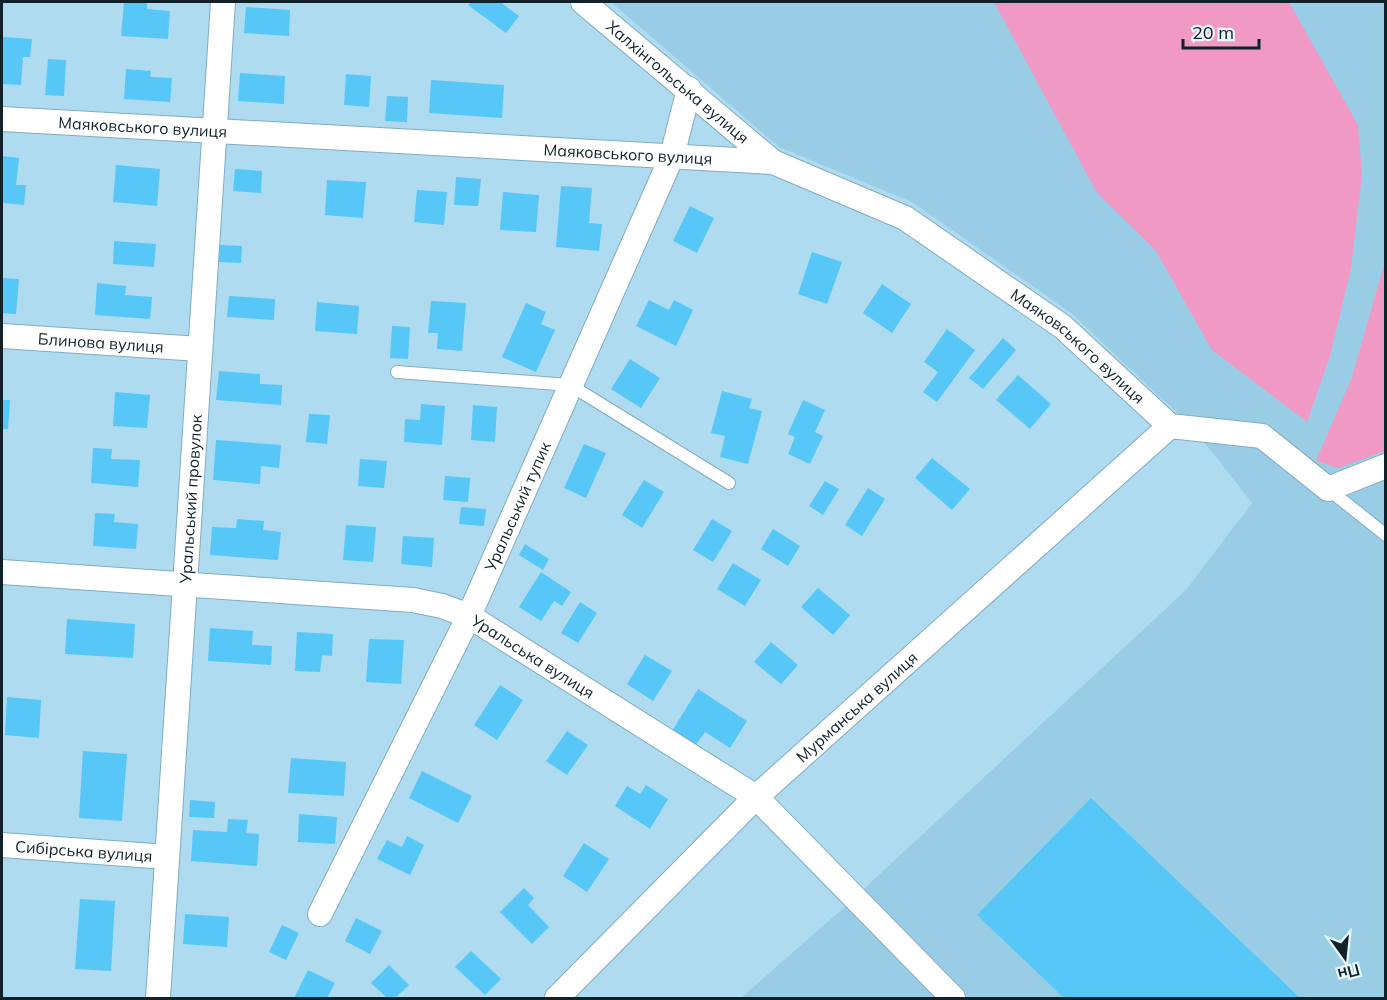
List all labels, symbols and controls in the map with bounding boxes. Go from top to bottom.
scale bar [1183,12,1260,50]
street label: Халхінгольська вулиця [602,16,753,148]
text: 20 m [1192,21,1234,44]
street label: Маяковського вулиця [58,112,228,142]
street label: Маяковського вулиця [543,139,713,169]
street label: Маяковського вулиця [1007,284,1149,408]
street label: Блинова вулиця [37,328,164,357]
street label: Уральський провулок [175,414,206,585]
street label: Уральський тупик [480,438,555,575]
street label: Уральська вулиця [467,610,598,703]
street label: Мурманська вулиця [792,647,922,766]
street label: Сибірська вулиця [14,836,153,866]
north arrow [1315,928,1375,988]
text: Пн [1336,960,1362,985]

